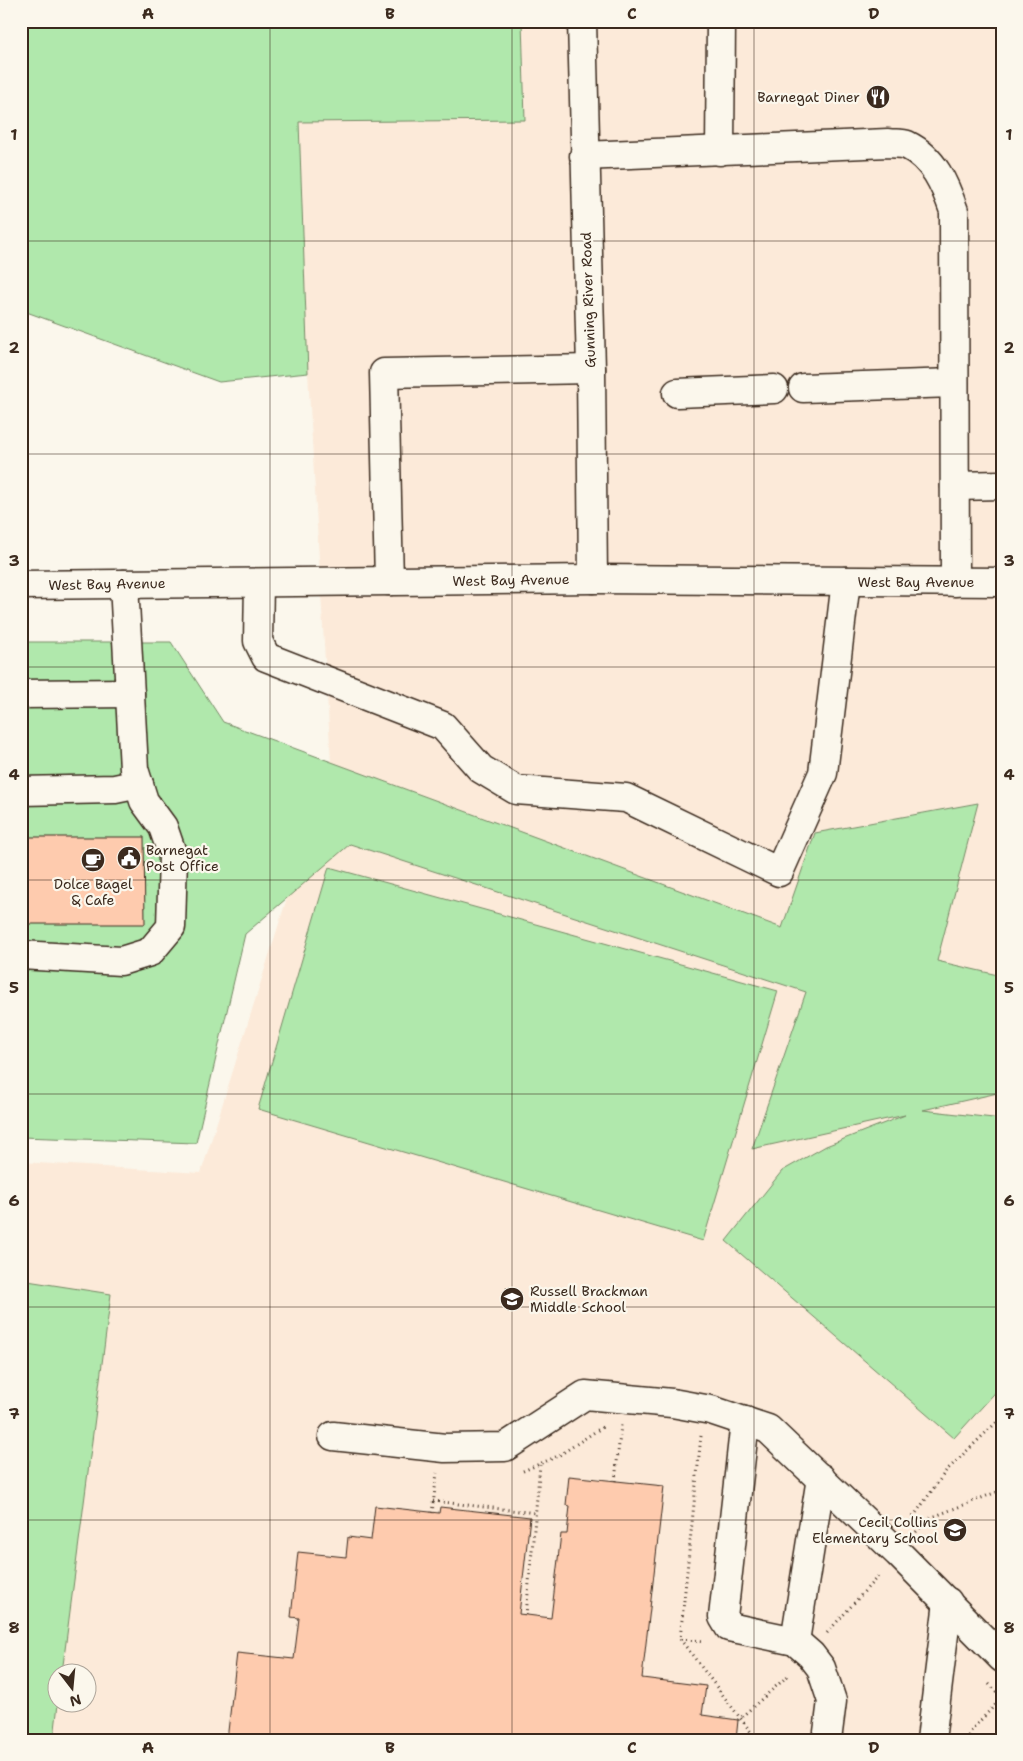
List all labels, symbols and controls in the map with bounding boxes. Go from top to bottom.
text: A [142,3,154,24]
text: B [385,3,395,24]
text: C [627,3,637,24]
text: D [868,3,880,24]
restaurant icon: Barnegat Diner [865,84,891,110]
place label: Barnegat Diner [757,88,860,106]
text: 1 [10,124,18,145]
text: 1 [1005,124,1013,145]
street label: Gunning River Road [577,232,599,368]
text: 2 [8,337,20,358]
text: 2 [1003,337,1015,358]
text: 3 [8,550,20,571]
text: 3 [1003,550,1015,571]
street label: West Bay Avenue [452,570,570,590]
street label: West Bay Avenue [858,573,975,591]
street label: West Bay Avenue [48,574,166,594]
text: 4 [8,764,20,785]
text: 4 [1003,764,1015,785]
place label: Barnegat Post Office [146,841,219,875]
public building icon: Barnegat Post Office [116,845,142,871]
cafe icon: Dolce Bagel & Cafe [80,847,106,873]
place label: Dolce Bagel & Cafe [54,875,133,909]
text: 5 [9,977,19,998]
text: 5 [1004,977,1014,998]
text: 6 [8,1190,20,1211]
text: 6 [1003,1190,1015,1211]
place label: Russell Brackman Middle School [530,1282,648,1316]
school or university icon: Russell Brackman Middle School [499,1286,525,1312]
text: 7 [8,1403,20,1424]
text: 7 [1003,1403,1015,1424]
place label: Cecil Collins Elementary School [812,1513,939,1547]
school or university icon: Cecil Collins Elementary School [942,1517,968,1543]
text: 8 [8,1617,20,1638]
text: 8 [1003,1617,1015,1638]
north arrow [48,1664,98,1714]
text: N [68,1690,83,1711]
text: A [142,1737,154,1758]
text: B [385,1737,395,1758]
text: C [627,1737,637,1758]
text: D [868,1737,880,1758]

